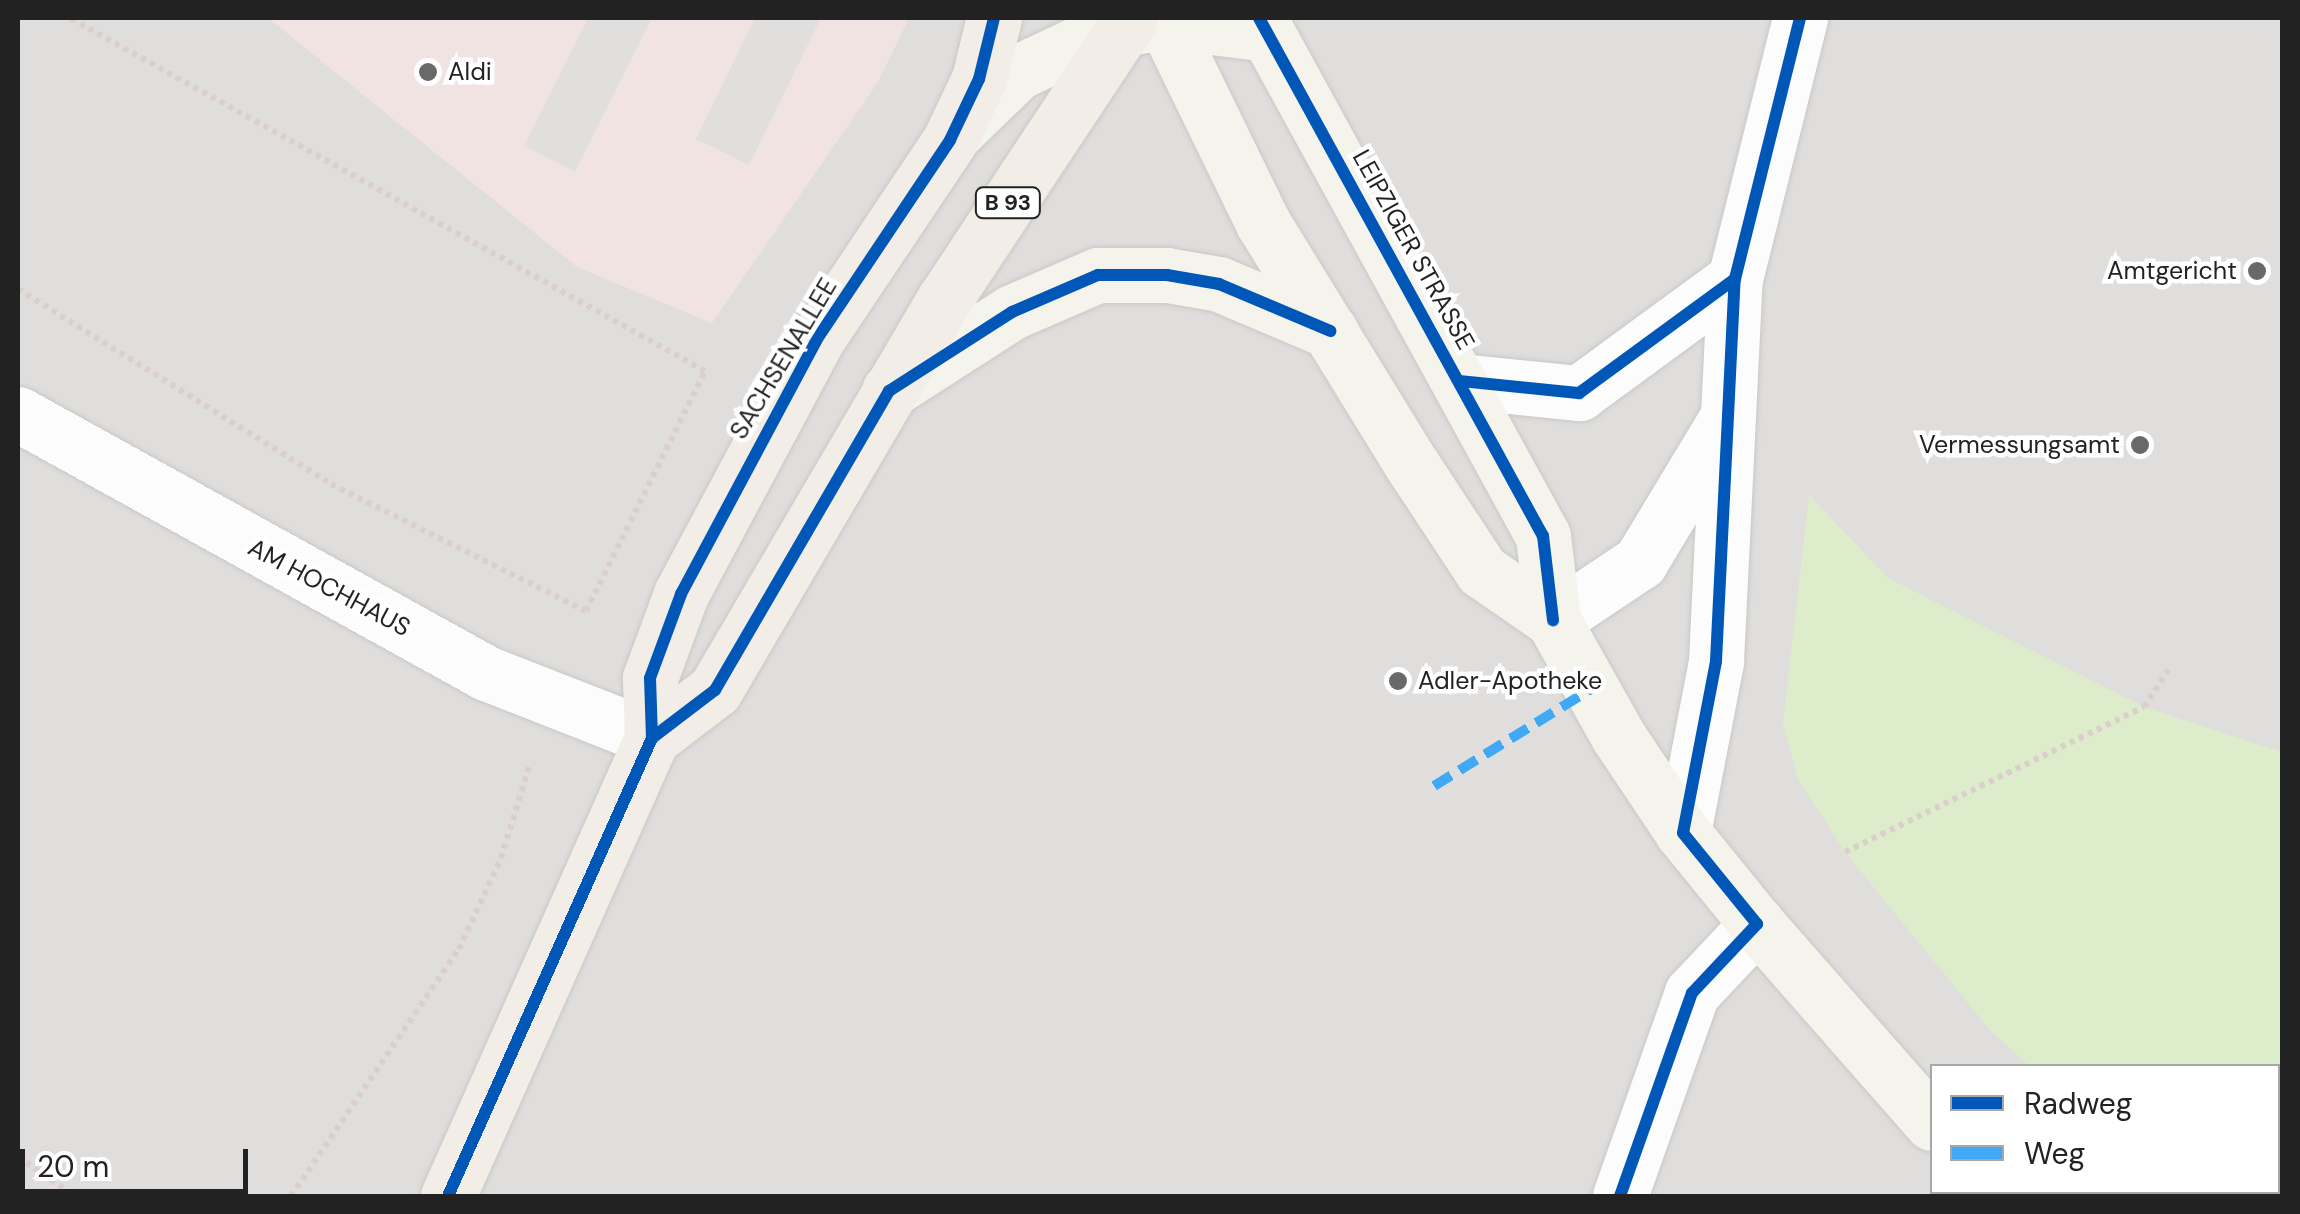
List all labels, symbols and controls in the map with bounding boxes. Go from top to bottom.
place label: Aldi [448,57,492,87]
marker: Aldi [417,61,439,83]
street label: LEIPZIGER STRASSE [1346,145,1480,355]
road number: B 93 [973,186,1043,220]
place label: Amtgericht [2107,256,2237,286]
marker: Amtgericht [2246,260,2268,282]
street label: SACHSENALLEE [724,273,844,445]
place label: Vermessungsamt [1919,430,2120,460]
marker: Vermessungsamt [2129,434,2151,456]
street label: AM HOCHHAUS [243,533,415,643]
place label: Adler-Apotheke [1418,666,1602,696]
marker: Adler-Apotheke [1387,670,1409,692]
legend [1930,1064,2280,1194]
text: Radweg [2024,1084,2133,1123]
scale bar [25,1129,252,1191]
text: Weg [2024,1134,2085,1173]
text: 20 m [37,1147,109,1186]

